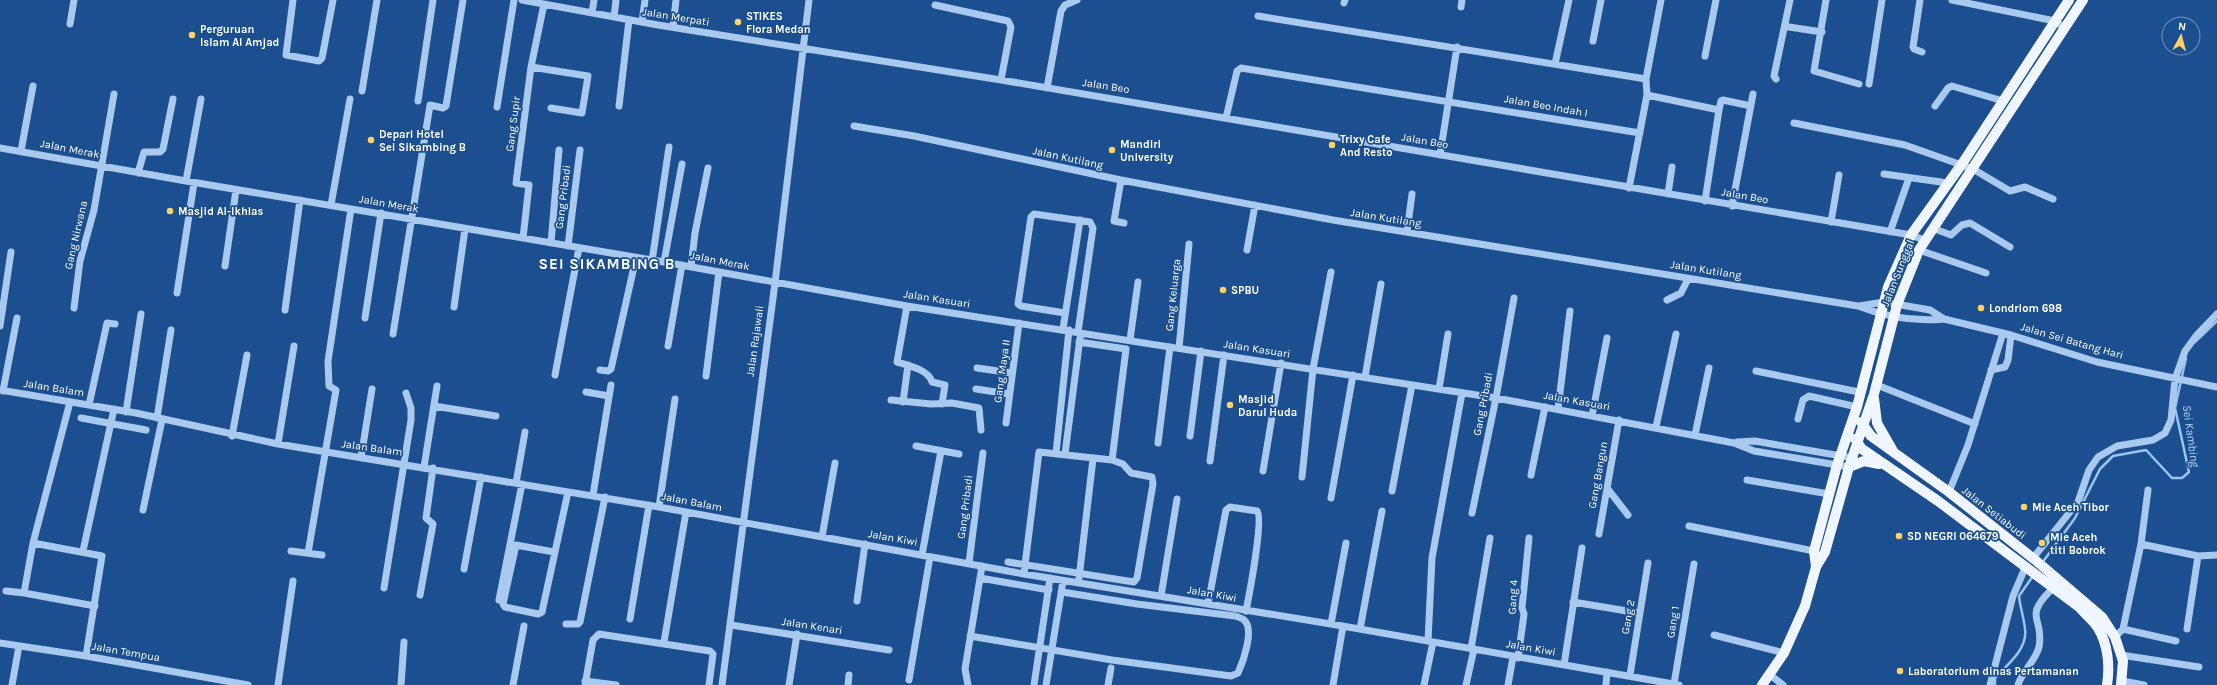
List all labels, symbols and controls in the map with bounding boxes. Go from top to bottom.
street label: Jalan Merpati [642,5,710,29]
place label: STIKES Flora Medan [746,10,811,36]
north arrow [2161,16,2201,56]
marker: STIKES Flora Medan [733,17,743,27]
text: N [2177,20,2187,34]
place label: Perguruan Islam Al Amjad [200,23,279,49]
marker: Perguruan Islam Al Amjad [187,30,197,40]
street label: Jalan Beo [1082,76,1130,96]
street label: Jalan Beo Indah I [1503,92,1589,120]
street label: Gang Supir [503,96,523,152]
place label: Depari Hotel Sei Sikambing B [379,128,466,154]
street label: Jalan Beo [1401,130,1449,152]
place label: Trixy Cafe And Resto [1340,133,1393,159]
marker: Depari Hotel Sei Sikambing B [366,135,376,145]
street label: Jalan Merak [39,137,101,161]
place label: Mandiri University [1120,138,1174,164]
marker: Trixy Cafe And Resto [1327,140,1337,150]
street label: Jalan Kutilang [1032,144,1105,172]
marker: Mandiri University [1107,145,1117,155]
street label: Gang Pribadi [553,164,573,230]
street label: Jalan Beo [1721,185,1769,207]
street label: Jalan Merak [358,192,420,216]
street label: Gang Nirwana [62,199,90,271]
place label: Masjid Al-Ikhlas [178,205,264,218]
marker: Masjid Al-Ikhlas [165,206,175,216]
street label: Jalan Kutilang [1350,206,1423,230]
street label: Jalan Sunggal [1879,238,1917,308]
street label: Jalan Merak [689,249,751,273]
district label: SEI SIKAMBING B [539,255,675,273]
street label: Gang Keluarga [1163,258,1183,332]
street label: Jalan Kutilang [1670,258,1743,282]
place label: SPBU [1231,284,1259,297]
marker: SPBU [1218,285,1228,295]
street label: Jalan Kasuari [903,287,971,311]
place label: Londriom 698 [1989,302,2062,315]
marker: Londriom 698 [1976,303,1986,313]
street label: Jalan Rajawali [744,305,766,377]
street label: Jalan Sei Batang Hari [2019,320,2125,362]
street label: Jalan Kasuari [1223,337,1291,361]
street label: Gang Maya II [991,338,1013,404]
street label: Gang Pribadi [1470,371,1496,437]
street label: Jalan Balam [23,377,85,399]
street label: Jalan Kasuari [1543,389,1611,413]
place label: Masjid Darul Huda [1238,393,1297,419]
marker: Masjid Darul Huda [1225,400,1235,410]
water label: Sei Kambing [2180,404,2202,469]
street label: Jalan Balam [341,437,403,459]
street label: Gang Bangun [1586,441,1610,509]
street label: Gang Pribadi [955,474,975,540]
street label: Jalan Setiabudi [1959,484,2029,542]
street label: Jalan Balam [661,490,723,514]
place label: Mie Aceh Tibor [2032,501,2109,514]
marker: Mie Aceh Tibor [2019,502,2029,512]
street label: Jalan Kiwi [867,527,919,549]
place label: SD NEGRI 064679 [1907,530,1999,543]
marker: SD NEGRI 064679 [1894,531,1904,541]
place label: Mie Aceh titi Bobrok [2050,531,2106,557]
marker: Mie Aceh titi Bobrok [2037,538,2047,548]
street label: Gang 4 [1506,579,1520,615]
street label: Jalan Kiwi [1186,583,1238,605]
street label: Gang 2 [1619,599,1637,635]
street label: Gang 1 [1664,605,1682,639]
street label: Jalan Kenari [781,615,843,637]
street label: Jalan Kiwi [1505,637,1557,659]
street label: Jalan Tempua [91,640,161,664]
place label: Laboratorium dinas Pertamanan [1908,665,2079,678]
marker: Laboratorium dinas Pertamanan [1895,666,1905,676]

